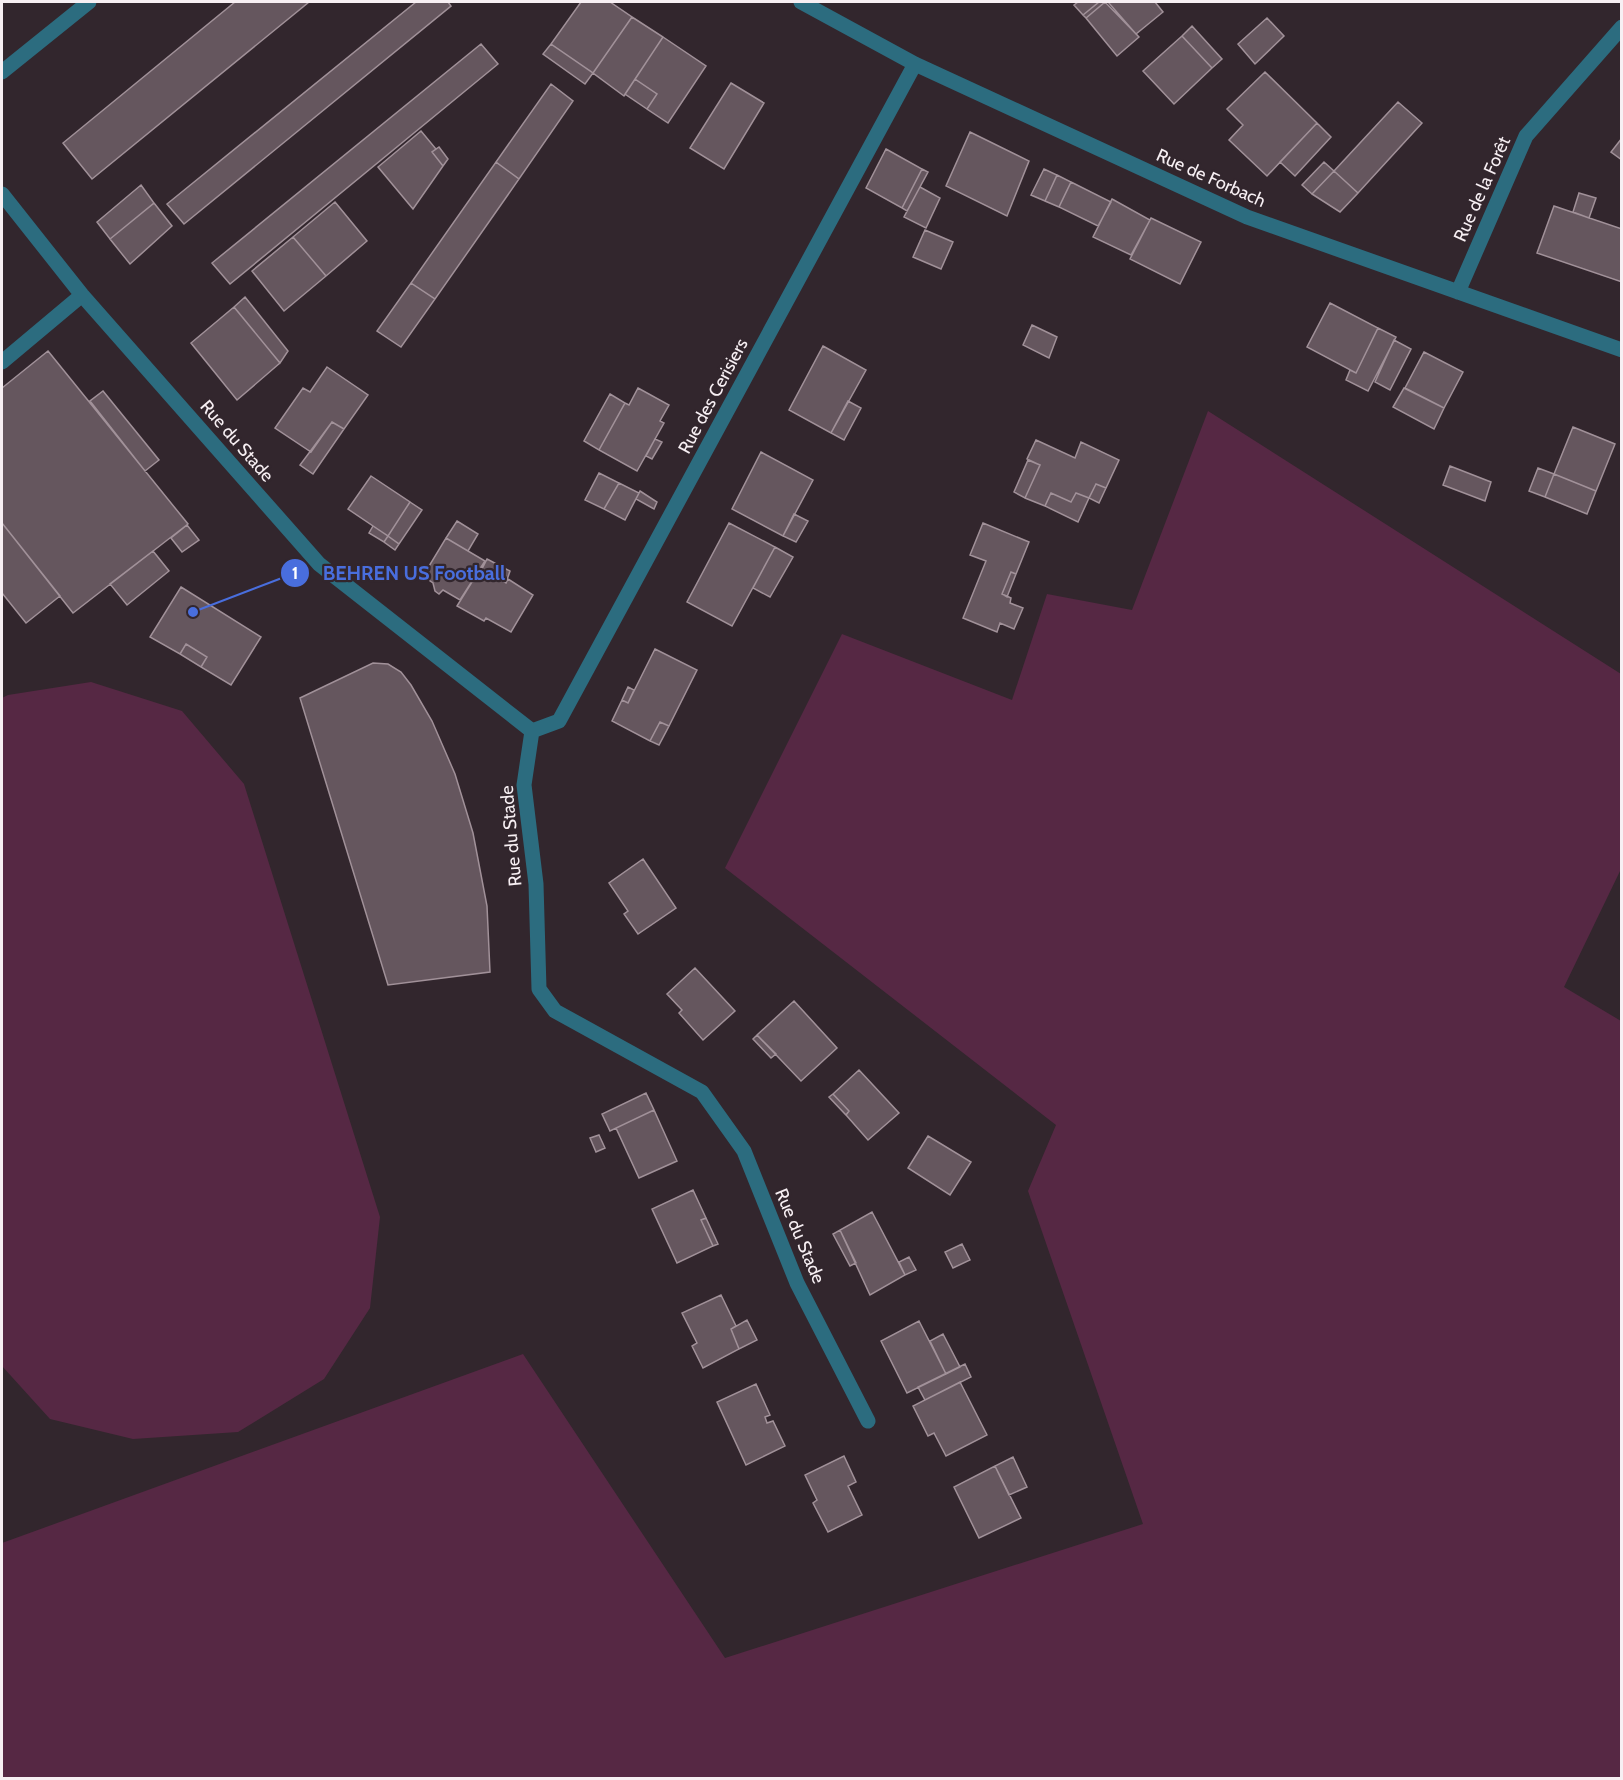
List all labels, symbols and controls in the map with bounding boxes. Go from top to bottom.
street label: Rue de la Forêt [1449,133,1515,245]
street label: Rue de Forbach [1153,144,1269,212]
street label: Rue des Cerisiers [673,335,753,457]
street label: Rue du Stade [196,396,278,486]
callout: BEHREN US Football [280,554,517,592]
text: BEHREN US Football [323,561,505,585]
text: 1 [292,562,298,584]
street label: Rue du Stade [496,785,526,887]
street label: Rue du Stade [770,1185,830,1287]

